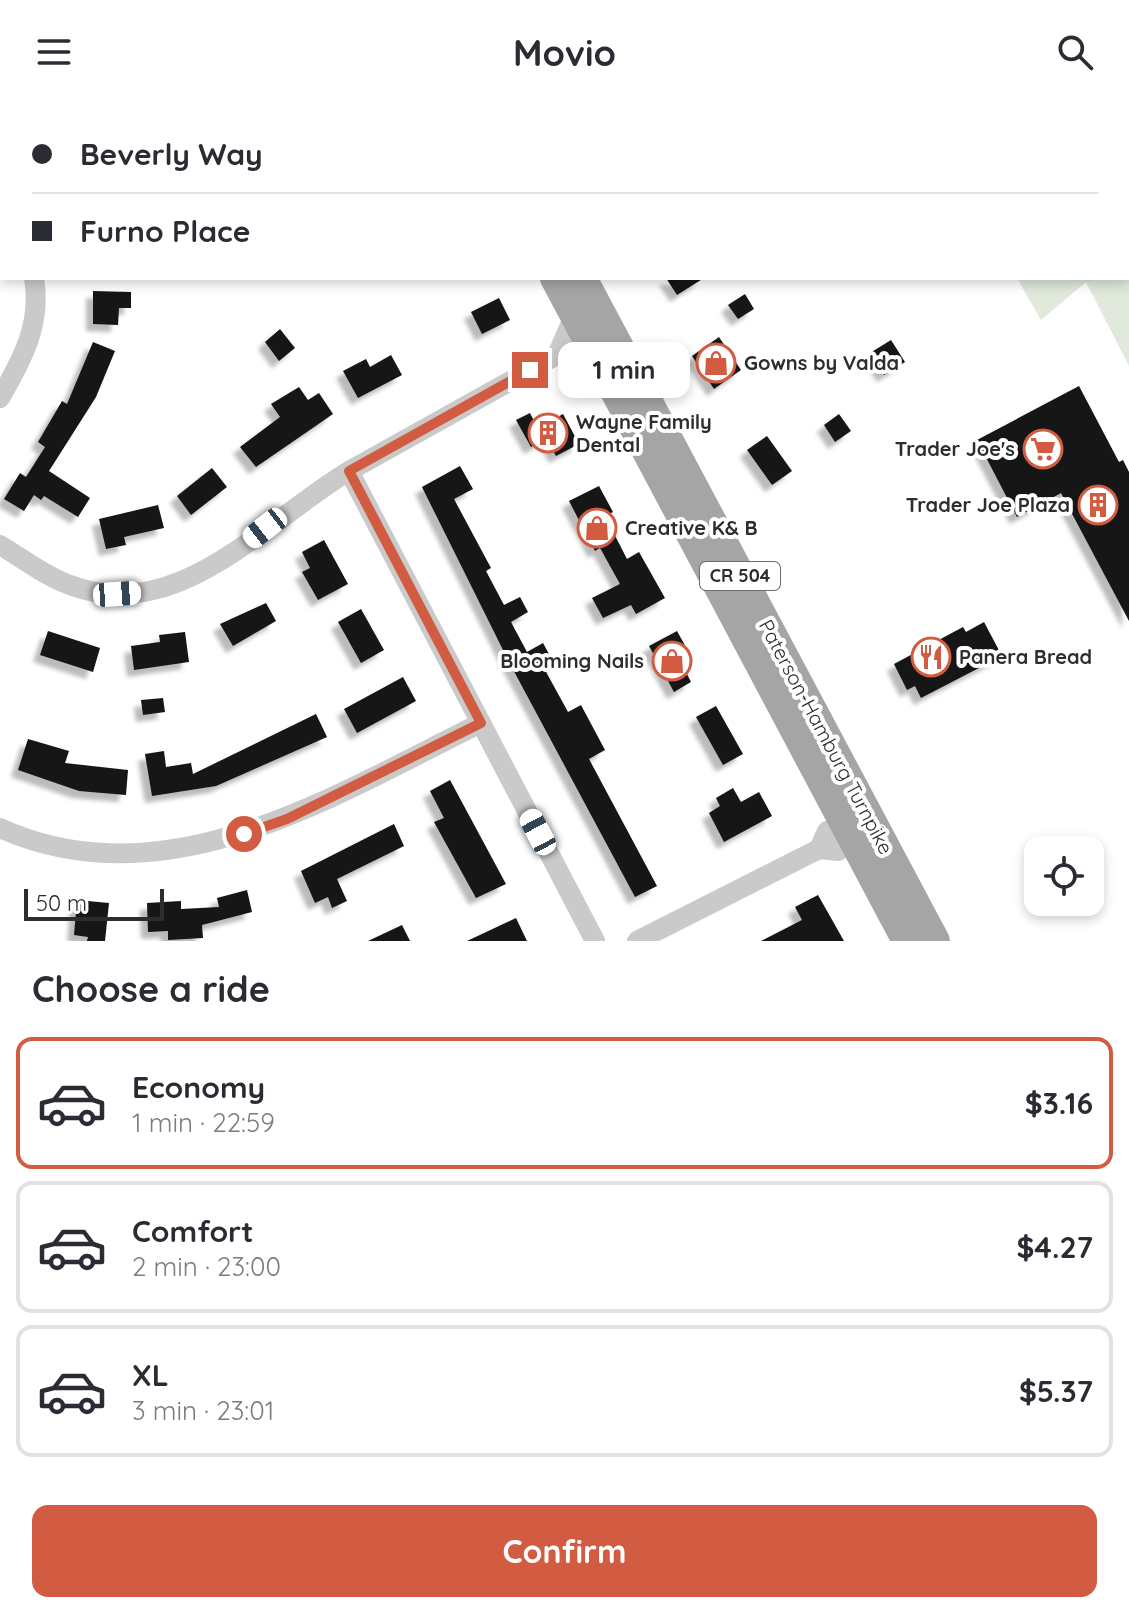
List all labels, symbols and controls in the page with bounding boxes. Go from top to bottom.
icon: menu [32,30,76,74]
text: Movio [513,30,616,75]
icon: search [1053,30,1097,74]
text: Beverly Way [80,135,263,173]
text: Furno Place [80,212,250,250]
callout: 1 min [558,342,690,398]
shop icon: Gowns by Valda [695,342,737,384]
place label: Gowns by Valda [744,350,899,375]
route end [512,352,548,388]
text: 1 min [593,353,656,386]
place label: Wayne Family Dental [576,409,712,457]
building icon: Wayne Family Dental [527,412,569,454]
supermarket icon: Trader Joe's [1022,428,1064,470]
place label: Trader Joe's [895,436,1015,461]
building icon: Trader Joe Plaza [1077,484,1119,526]
place label: Trader Joe Plaza [906,492,1070,517]
car [239,504,291,552]
shop icon: Creative K& B [576,507,618,549]
place label: Creative K& B [625,515,758,540]
road number: CR 504 [700,562,780,590]
car [92,580,142,608]
street label: Paterson-Hamburg Turnpike [754,615,899,858]
restaurant icon: Panera Bread [910,636,952,678]
shop icon: Blooming Nails [651,640,693,682]
place label: Panera Bread [959,644,1092,669]
place label: Blooming Nails [500,648,644,673]
car [516,805,560,859]
route start [226,816,262,852]
map controls [1024,836,1104,916]
button: locate [1024,836,1104,916]
scale bar [24,885,164,921]
text: 50 m [36,889,87,917]
text: Choose a ride [32,966,270,1011]
icon: car [36,1067,108,1139]
text: Economy [132,1068,265,1106]
text: $3.16 [1025,1084,1093,1122]
text: 1 min · 22:59 [132,1106,275,1139]
icon: car [36,1211,108,1283]
text: Comfort [132,1212,253,1250]
text: $4.27 [1016,1228,1093,1266]
text: 2 min · 23:00 [132,1250,281,1283]
icon: car [36,1355,108,1427]
text: XL [132,1356,169,1394]
text: $5.37 [1019,1372,1093,1410]
text: 3 min · 23:01 [132,1394,274,1427]
button: Confirm [32,1505,1097,1597]

